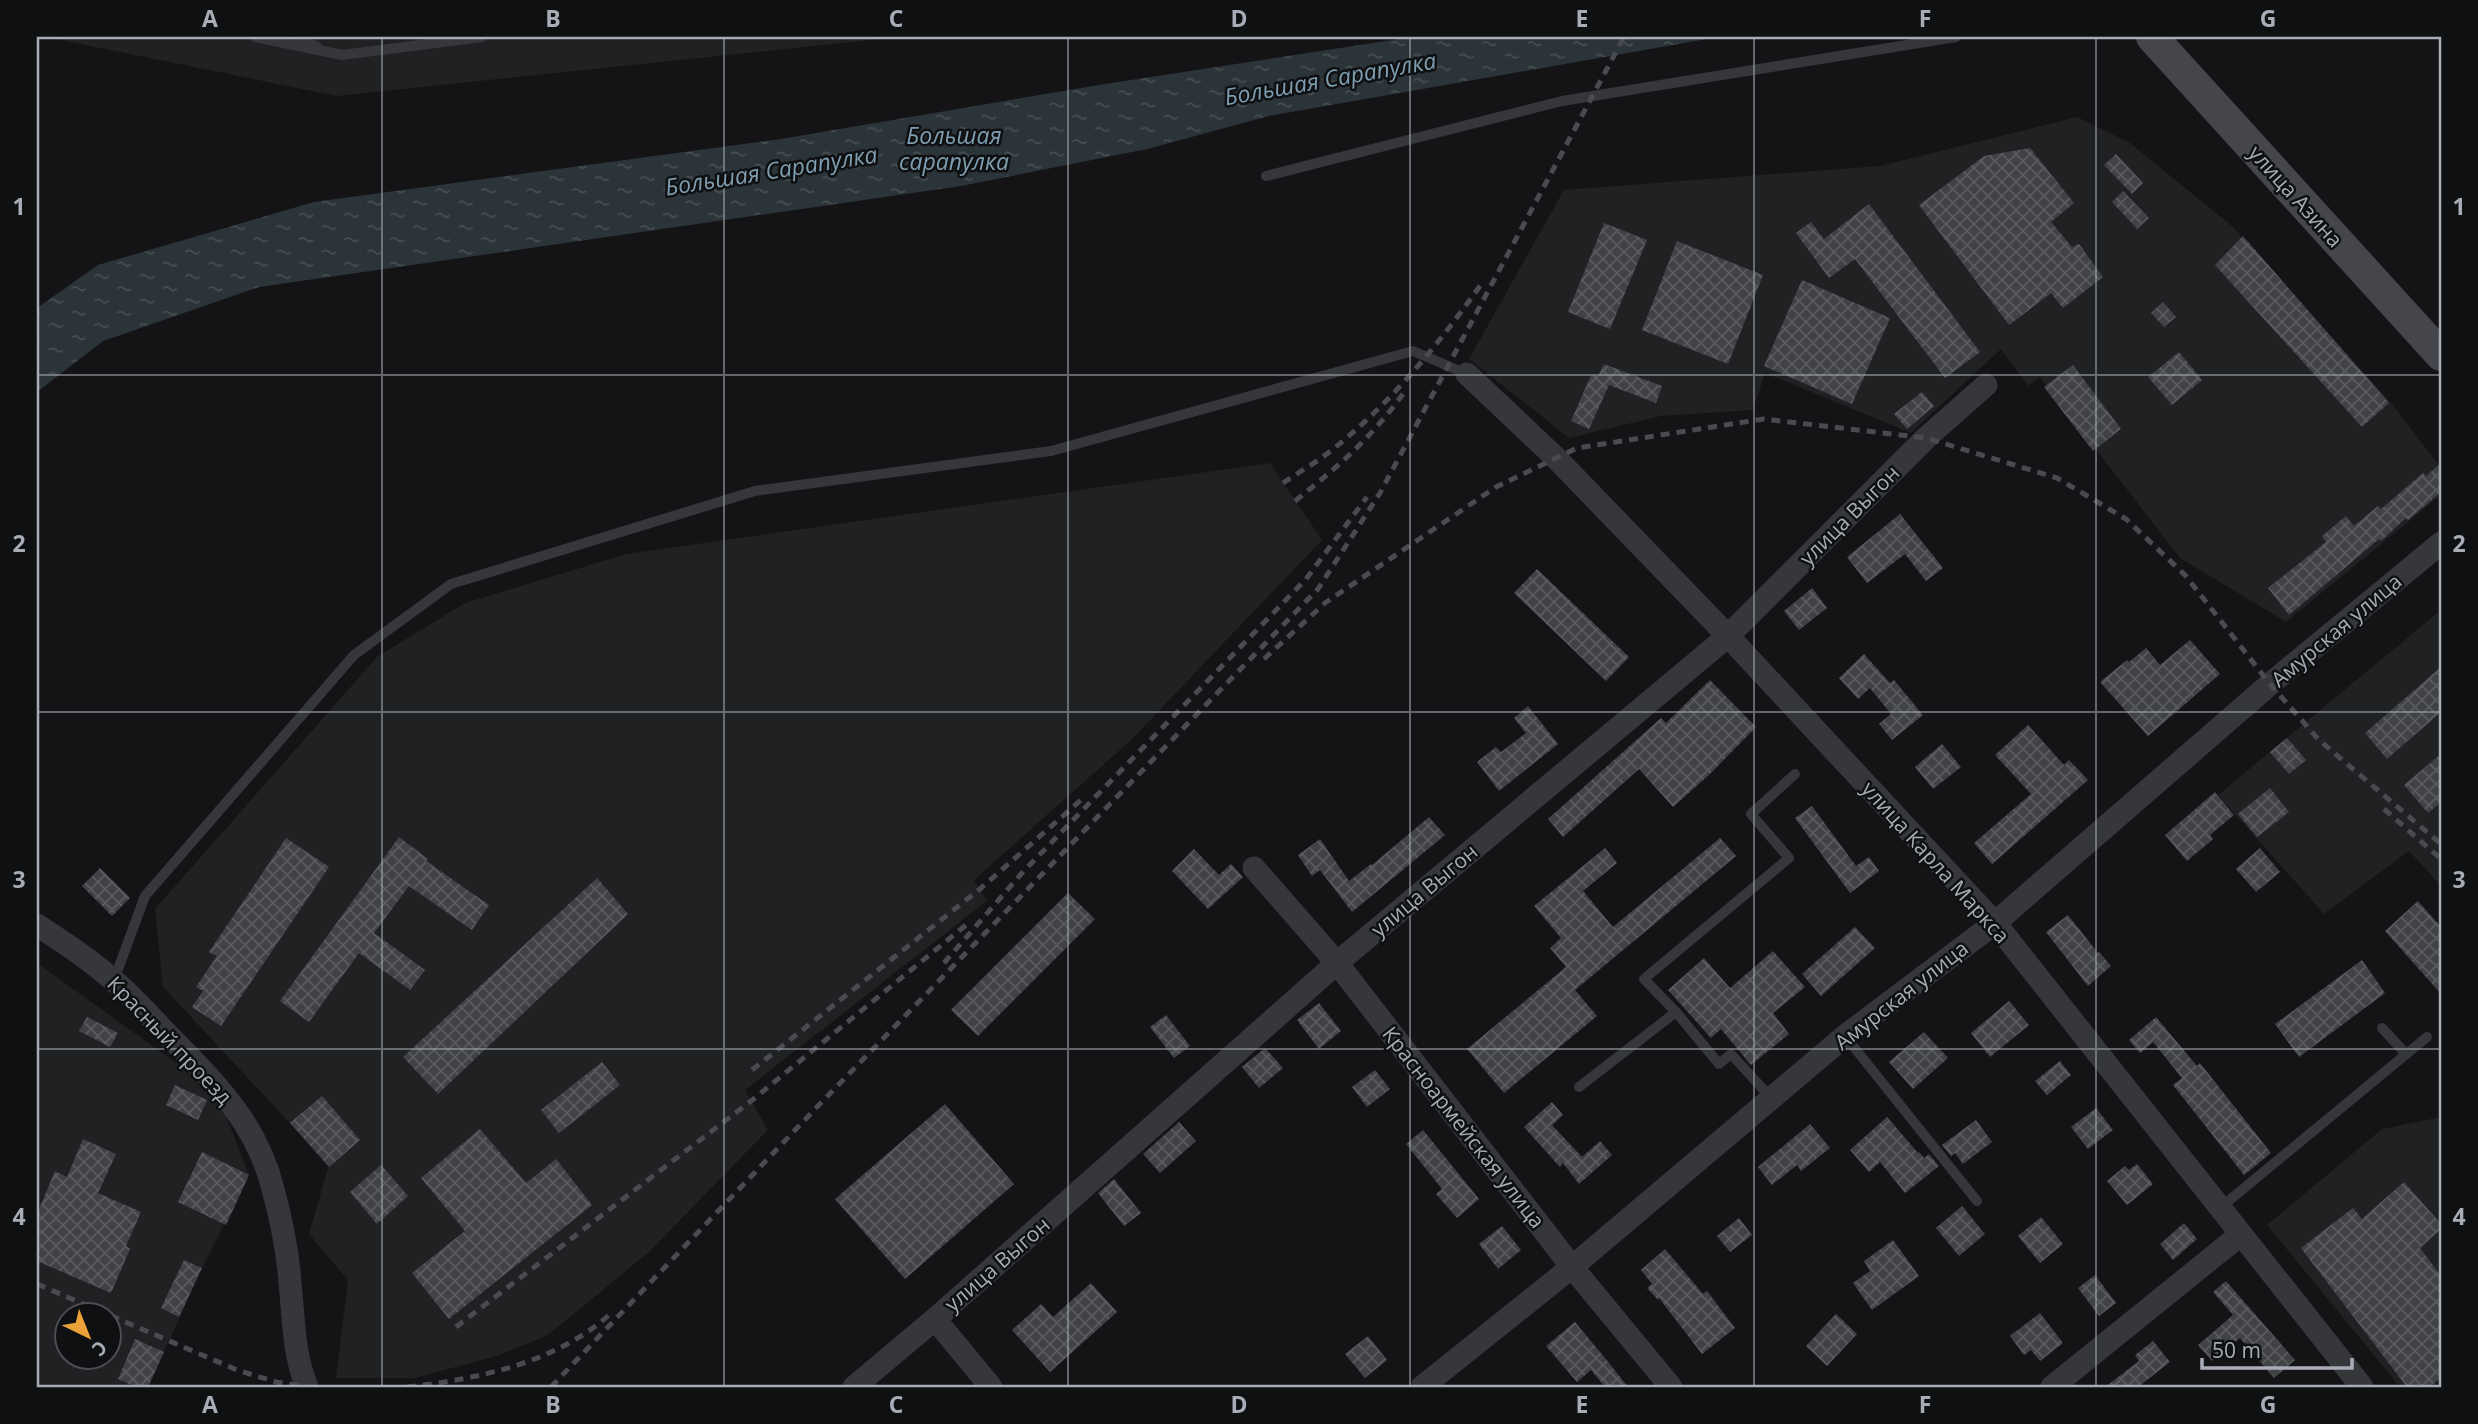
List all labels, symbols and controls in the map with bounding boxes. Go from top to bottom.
text: A [202,2,218,34]
text: B [545,2,561,34]
text: C [889,2,903,34]
text: D [1230,2,1248,34]
text: E [1576,2,1588,34]
text: F [1919,2,1931,34]
text: G [2260,2,2276,34]
water label: Большая Сарапулка [1222,44,1438,112]
water label: Большая сарапулка [899,119,1009,177]
water label: Большая Сарапулка [663,137,879,203]
street label: улица Азина [2243,139,2349,253]
text: 1 [12,190,26,222]
text: 1 [2452,190,2466,222]
street label: улица Выгон [1793,459,1905,571]
text: 2 [12,527,26,559]
text: 2 [2452,527,2466,559]
street label: Амурская улица [2265,567,2407,693]
street label: улица Карла Маркса [1856,775,2016,949]
street label: улица Выгон [1365,837,1483,943]
text: 3 [12,863,26,895]
text: 3 [2452,863,2466,895]
street label: Амурская улица [1828,934,1974,1056]
street label: Красный проезд [102,970,238,1110]
street label: Красноармейская улица [1376,1020,1552,1234]
text: 4 [12,1200,26,1232]
text: 4 [2452,1200,2466,1232]
street label: улица Выгон [938,1211,1056,1317]
north arrow [52,1302,122,1372]
scale bar [2202,1326,2352,1370]
text: С [86,1335,113,1362]
text: 50 m [2212,1336,2261,1364]
text: A [202,1388,218,1420]
text: B [545,1388,561,1420]
text: C [889,1388,903,1420]
text: D [1230,1388,1248,1420]
text: E [1576,1388,1588,1420]
text: F [1919,1388,1931,1420]
text: G [2260,1388,2276,1420]

